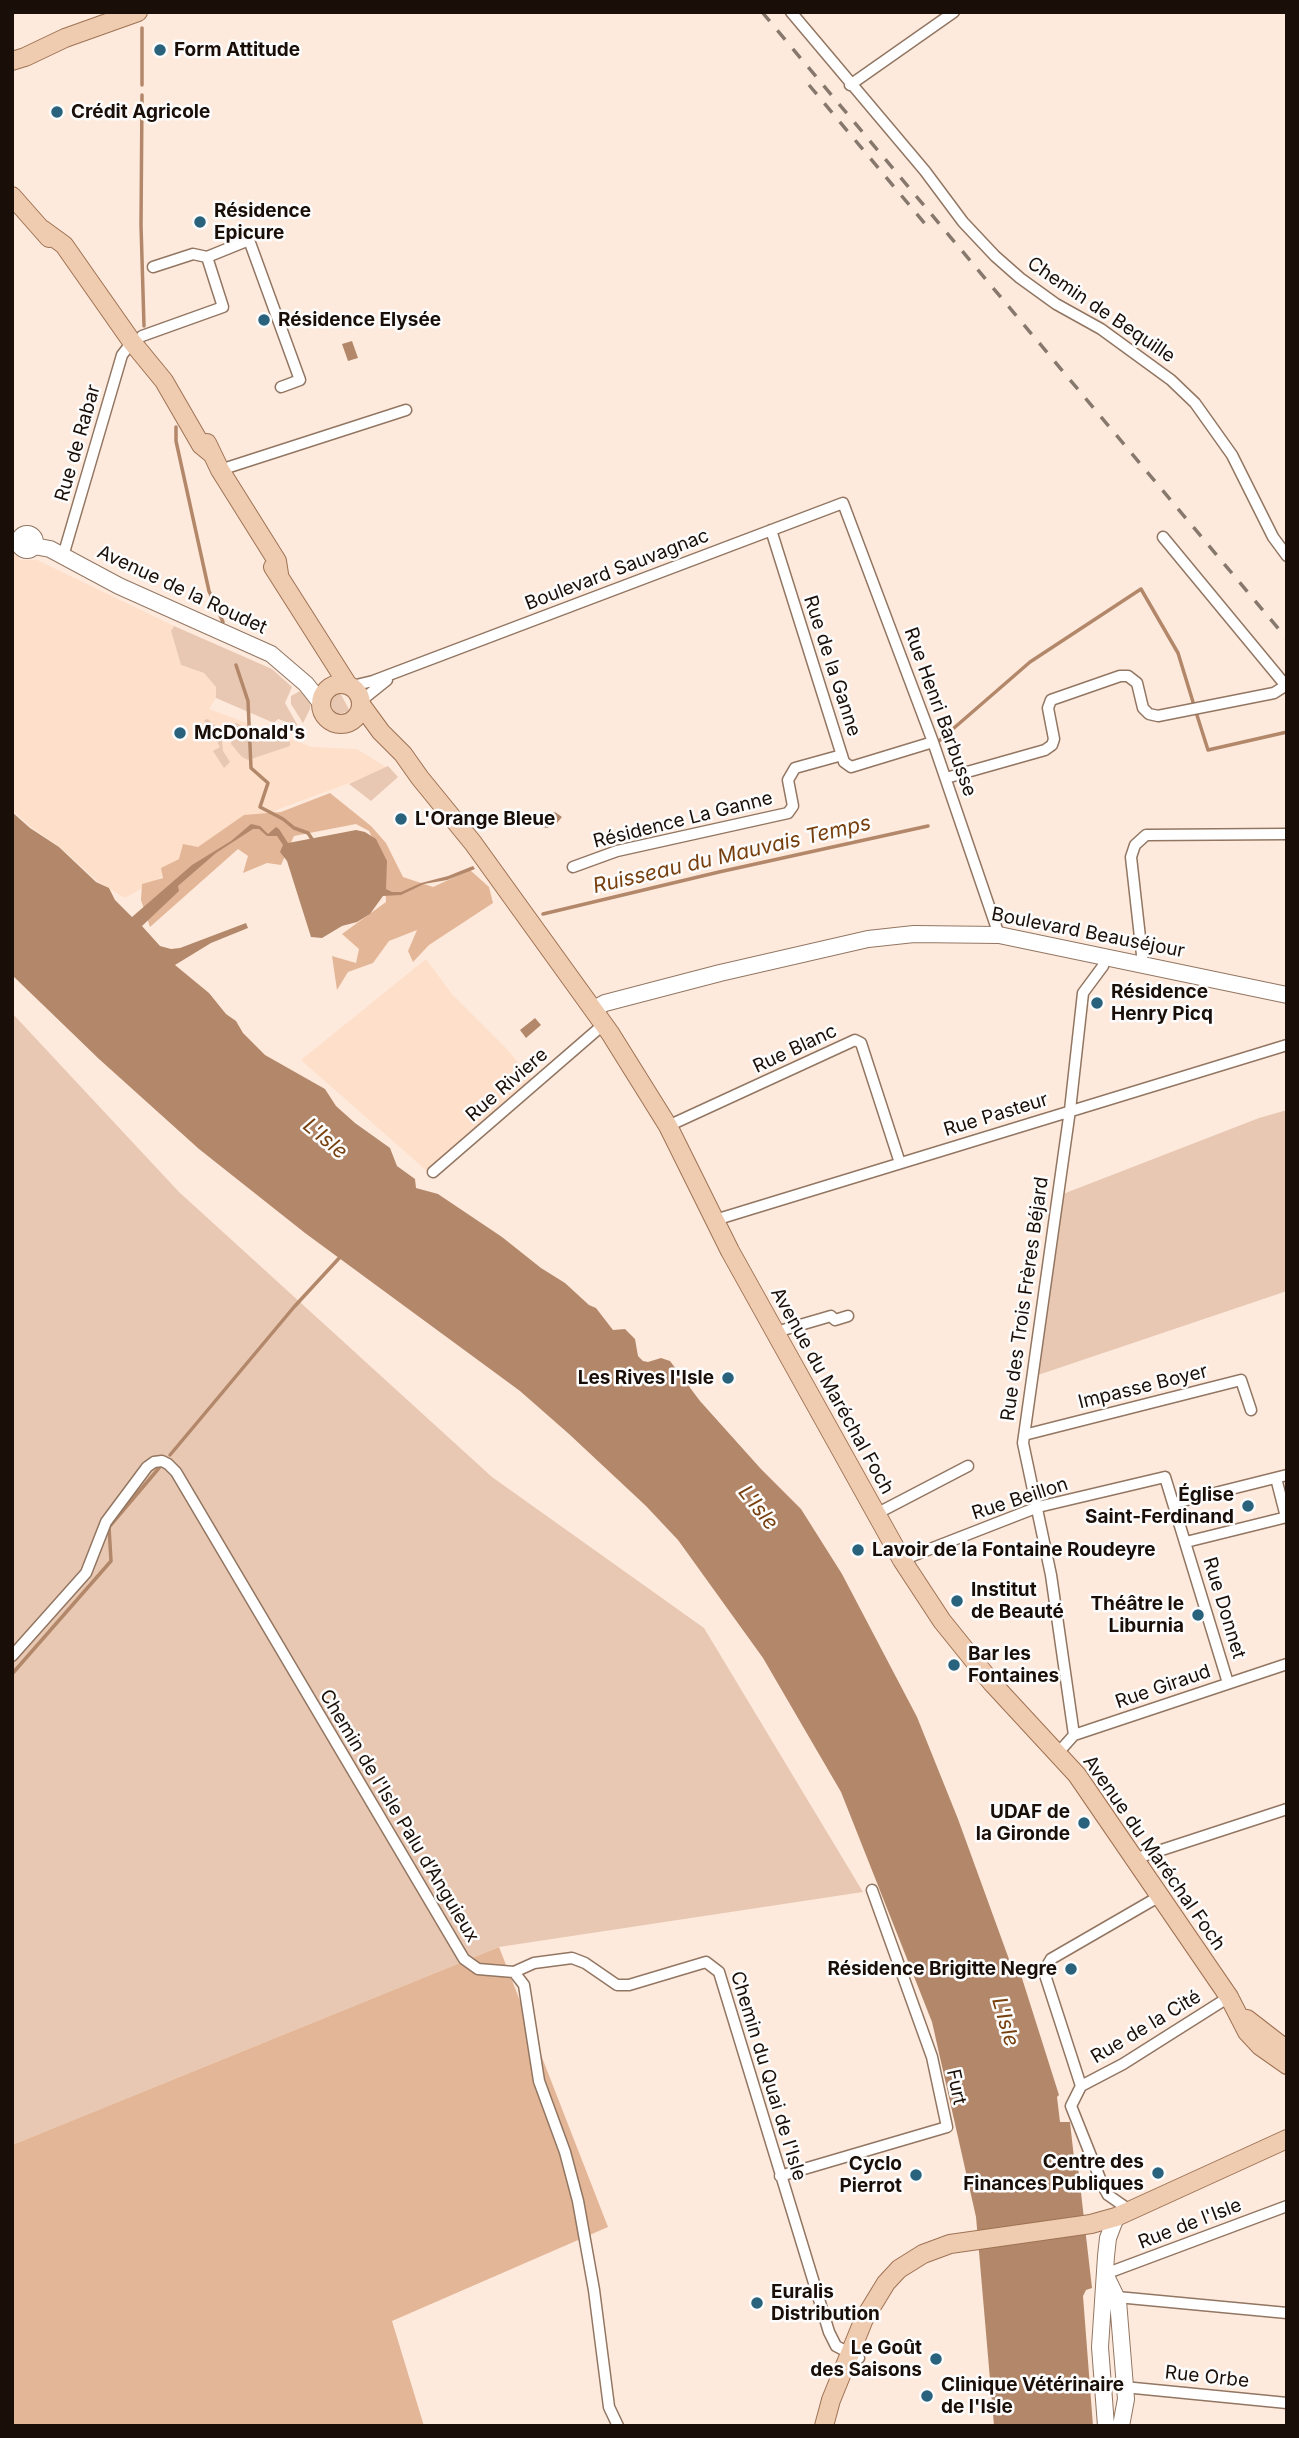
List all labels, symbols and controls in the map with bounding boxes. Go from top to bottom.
place label: Form Attitude [174,39,300,61]
marker: Form Attitude [152,42,168,58]
place label: Crédit Agricole [71,101,210,123]
marker: Crédit Agricole [49,104,65,120]
place label: Résidence Epicure [214,200,311,244]
marker: Résidence Epicure [192,214,208,230]
street label: Chemin de Bequille [1023,252,1179,368]
place label: Résidence Elysée [278,309,441,331]
marker: Résidence Elysée [256,312,272,328]
street label: Rue de Rabar [50,382,106,504]
street label: Boulevard Sauvagnac [522,524,712,616]
street label: Avenue de la Roudet [94,541,270,639]
street label: Rue de la Ganne [798,593,866,739]
street label: Rue Henri Barbusse [899,624,981,800]
place label: McDonald's [194,722,305,744]
marker: McDonald's [172,725,188,741]
street label: Résidence La Ganne [591,787,775,853]
place label: L'Orange Bleue [415,808,555,830]
marker: L'Orange Bleue [393,811,409,827]
water label: Ruisseau du Mauvais Temps [590,811,874,899]
street label: Boulevard Beauséjour [989,903,1187,963]
place label: Résidence Henry Picq [1111,981,1213,1025]
marker: Résidence Henry Picq [1089,995,1105,1011]
street label: Rue Blanc [750,1020,840,1078]
street label: Rue Riviere [461,1043,553,1127]
street label: Rue Pasteur [941,1088,1051,1142]
water label: L'Isle [298,1113,352,1165]
street label: Rue des Trois Frères Béjard [997,1175,1053,1423]
street label: Avenue du Maréchal Foch [766,1284,898,1498]
street label: Impasse Boyer [1076,1360,1210,1414]
place label: Les Rives l'Isle [578,1367,714,1389]
marker: Les Rives l'Isle [720,1370,736,1386]
street label: Rue Beillon [969,1473,1071,1525]
water label: L'Isle [733,1480,783,1536]
place label: Église Saint-Ferdinand [1085,1484,1234,1528]
marker: Église Saint-Ferdinand [1240,1498,1256,1514]
place label: Lavoir de la Fontaine Roudeyre [872,1539,1156,1561]
marker: Lavoir de la Fontaine Roudeyre [850,1542,866,1558]
street label: Rue Donnet [1198,1555,1250,1661]
place label: Institut de Beauté [971,1579,1064,1623]
marker: Institut de Beauté [949,1593,965,1609]
place label: Théâtre le Liburnia [1090,1593,1184,1637]
marker: Théâtre le Liburnia [1190,1607,1206,1623]
place label: Bar les Fontaines [968,1643,1059,1687]
marker: Bar les Fontaines [946,1657,962,1673]
street label: Rue Giraud [1112,1660,1214,1714]
street label: Chemin de l'Isle Palu d’Anguieux [314,1685,484,1947]
street label: Avenue du Maréchal Foch [1078,1751,1230,1955]
place label: UDAF de la Gironde [976,1801,1070,1845]
marker: UDAF de la Gironde [1076,1815,1092,1831]
place label: Résidence Brigitte Negre [827,1958,1057,1980]
marker: Résidence Brigitte Negre [1063,1961,1079,1977]
street label: Chemin du Quai de l'Isle [725,1969,811,2183]
street label: Rue de la Cité [1087,1985,1205,2069]
water label: L'Isle [986,1994,1024,2050]
street label: Furt [941,2067,971,2107]
place label: Centre des Finances Publiques [963,2151,1144,2195]
place label: Cyclo Pierrot [839,2153,902,2197]
marker: Centre des Finances Publiques [1150,2165,1166,2181]
marker: Cyclo Pierrot [908,2167,924,2183]
street label: Rue de l'Isle [1135,2194,1245,2254]
place label: Euralis Distribution [771,2281,880,2325]
marker: Euralis Distribution [749,2295,765,2311]
place label: Le Goût des Saisons [810,2337,922,2381]
marker: Le Goût des Saisons [928,2351,944,2367]
street label: Rue Orbe [1164,2361,1250,2393]
place label: Clinique Vétérinaire de l'Isle [941,2374,1124,2418]
marker: Clinique Vétérinaire de l'Isle [919,2388,935,2404]

